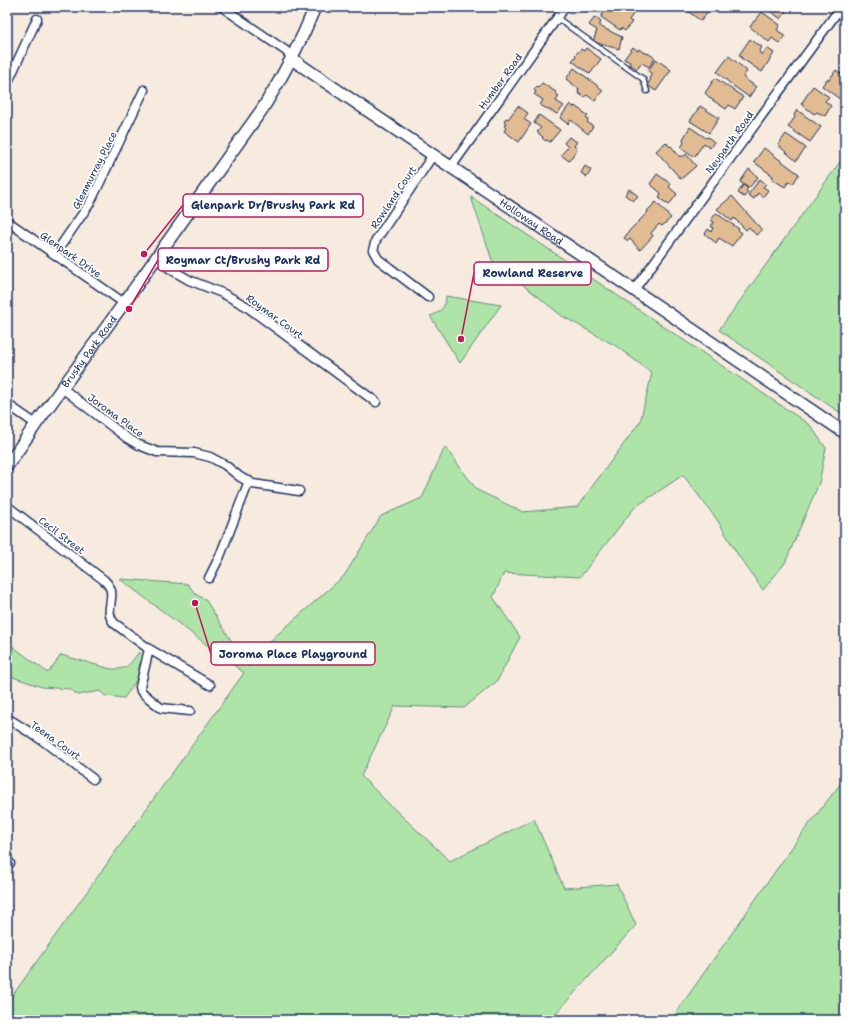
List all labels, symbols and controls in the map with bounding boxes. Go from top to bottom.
street label: Humber Road [476,50,526,112]
street label: Neuparth Road [702,108,757,176]
street label: Glenmurray Place [69,129,120,211]
street label: Rowland Court [368,163,419,231]
callout: Glenpark Dr/Brushy Park Rd [183,194,363,217]
street label: Holloway Road [497,196,566,248]
text: Glenpark Dr/Brushy Park Rd [191,198,355,213]
street label: Glenpark Drive [38,228,104,281]
callout: Roymar Ct/Brushy Park Rd [158,248,328,271]
text: Roymar Ct/Brushy Park Rd [166,253,321,268]
callout: Rowland Reserve [474,262,591,285]
text: Rowland Reserve [483,266,584,281]
street label: Roymar Court [244,291,306,342]
street label: Brushy Park Road [59,312,120,390]
street label: Joroma Place [85,391,146,440]
street label: Cecil Street [36,514,88,557]
callout: Joroma Place Playground [211,642,375,665]
text: Joroma Place Playground [219,647,368,662]
street label: Teena Court [28,718,83,762]

